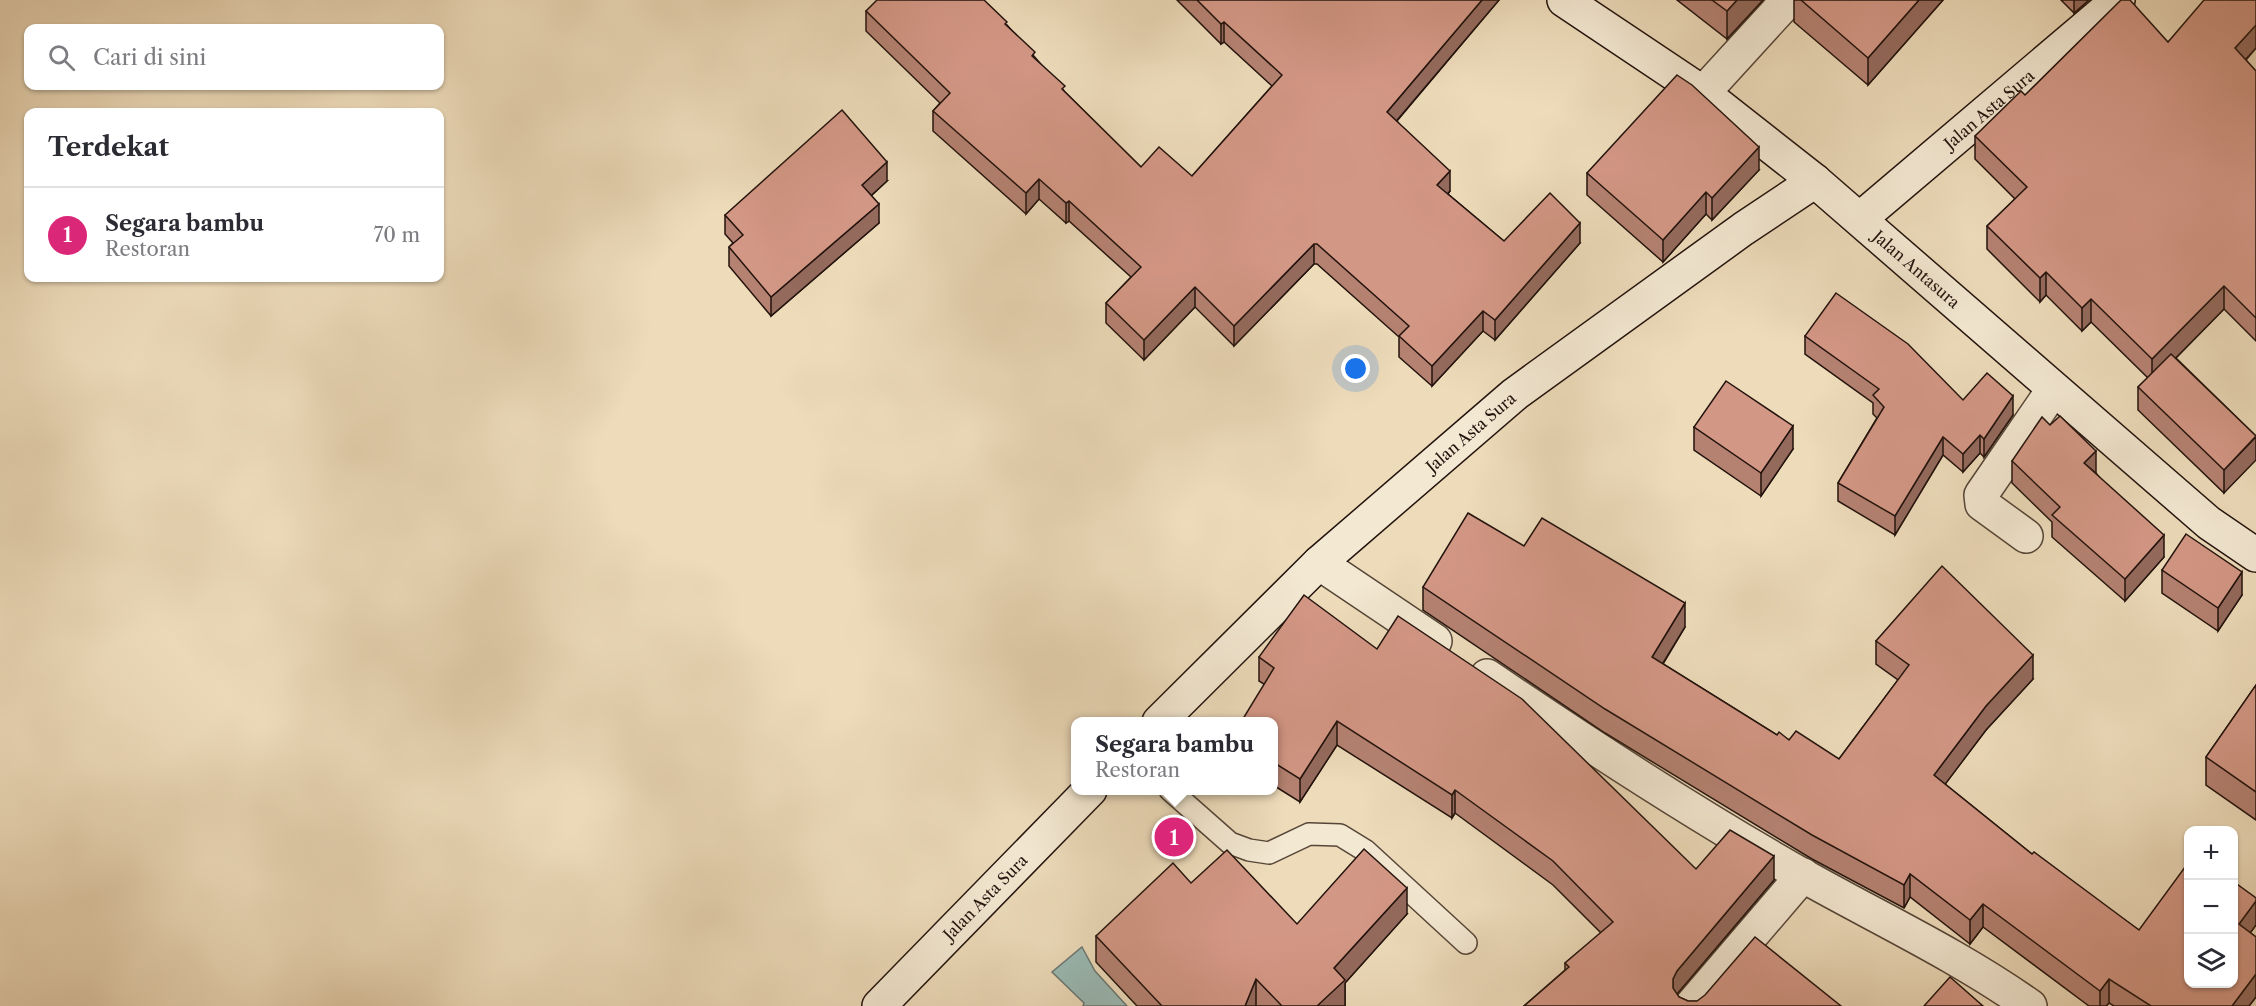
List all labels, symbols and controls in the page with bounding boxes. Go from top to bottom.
search box [24,24,444,90]
icon: search [45,41,78,74]
text: Cari di sini [93,44,206,71]
street label: Jalan Asta Sura [1938,65,2039,155]
text: Terdekat [48,131,169,163]
text: Segara bambu [105,210,264,237]
text: 1 [63,223,72,247]
text: 70 m [374,223,420,247]
street label: Jalan Antasura [1867,224,1964,313]
text: Restoran [105,237,190,261]
your location [1341,354,1370,383]
street label: Jalan Asta Sura [1419,388,1520,478]
popup [1071,717,1278,795]
text: Segara bambu [1095,731,1254,758]
text: Restoran [1095,758,1180,782]
pin: 1 [1154,814,1194,860]
map controls [2184,826,2238,988]
button: + [2184,826,2238,880]
street label: Jalan Asta Sura [937,850,1032,947]
button: − [2184,880,2238,934]
button: layers [2184,934,2238,988]

